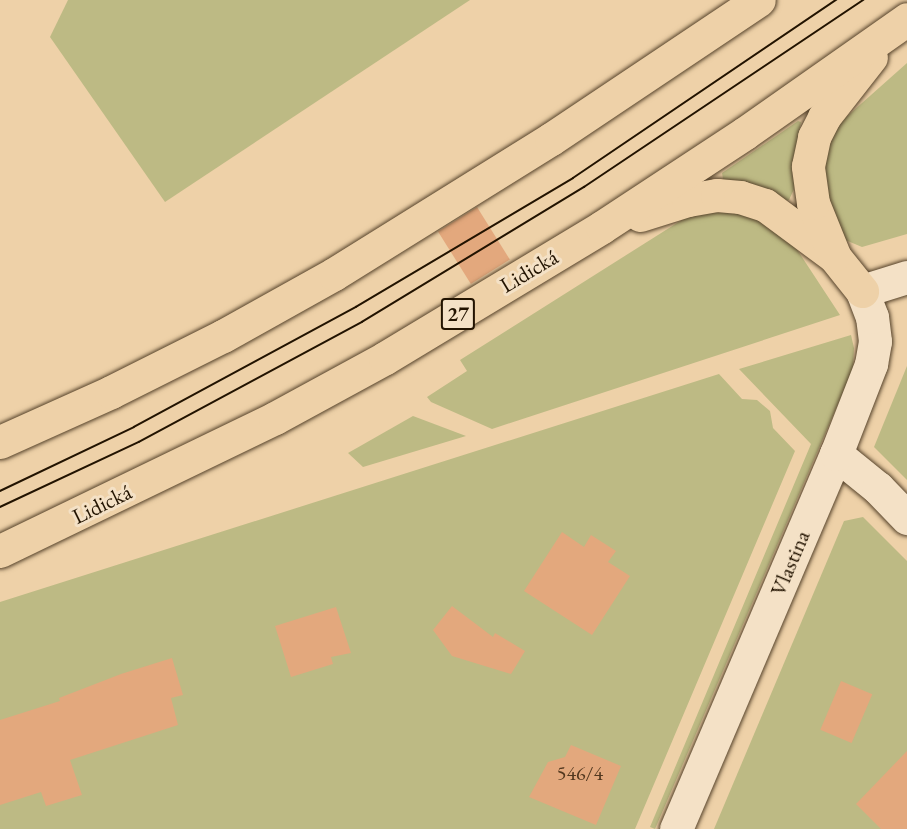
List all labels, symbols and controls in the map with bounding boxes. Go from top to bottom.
street label: Lidická [495,244,563,298]
road number: 27 [440,296,476,332]
street label: Lidická [68,478,136,530]
street label: Vlastina [764,526,816,600]
house number: 546/4 [557,761,603,785]

